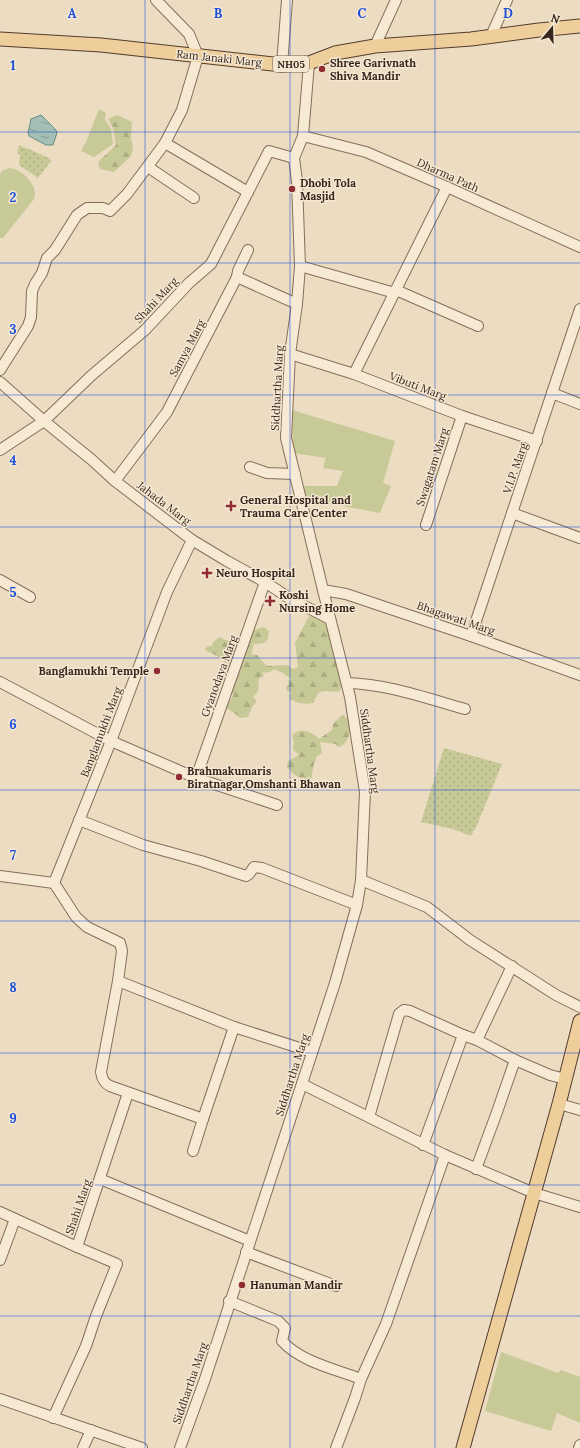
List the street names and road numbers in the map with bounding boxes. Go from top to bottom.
street label: Ram Janaki Marg [176,47,263,70]
road number: NH05 [273,56,309,72]
street label: Dharma Path [415,155,482,195]
street label: Shahi Marg [131,273,181,326]
street label: Samya Marg [166,316,208,379]
street label: Siddhartha Marg [268,344,286,431]
street label: Vibuti Marg [387,368,449,404]
street label: Swagatam Marg [413,425,452,508]
street label: V.I.P. Marg [499,440,531,496]
street label: Jahada Marg [134,478,194,528]
street label: Bhagawati Marg [415,598,498,638]
street label: Gyanodaya Marg [198,632,241,719]
street label: Banglamukhi Marg [77,684,125,779]
street label: Siddhartha Marg [357,708,383,795]
street label: Siddhartha Marg [272,1031,312,1118]
street label: Shahi Marg [62,1177,94,1237]
street label: Siddhartha Marg [169,1339,211,1426]

